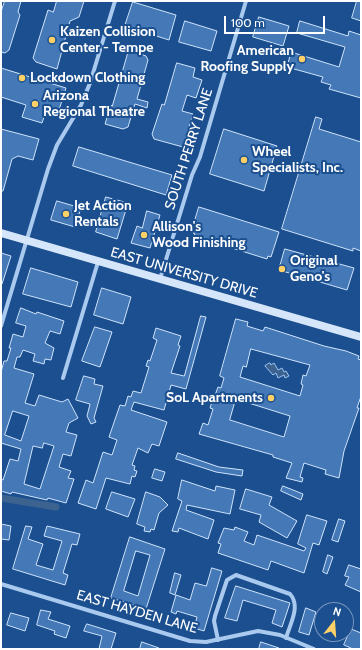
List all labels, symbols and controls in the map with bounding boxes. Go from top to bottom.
scale bar [226,8,327,34]
text: 100 m [231,15,265,30]
place label: Kaizen Collision Center - Tempe [60,24,156,56]
marker: Kaizen Collision Center - Tempe [47,35,57,45]
place label: American Roofing Supply [201,43,294,76]
marker: American Roofing Supply [297,54,307,64]
place label: Lockdown Clothing [30,70,145,86]
marker: Lockdown Clothing [17,73,27,83]
street label: SOUTH PERRY LANE [161,86,217,212]
place label: Arizona Regional Theatre [43,88,145,120]
marker: Arizona Regional Theatre [30,99,40,109]
place label: Wheel Specialists, Inc. [252,144,343,176]
marker: Wheel Specialists, Inc. [239,155,249,165]
place label: Jet Action Rentals [74,198,132,230]
marker: Jet Action Rentals [61,209,71,219]
place label: Allison's Wood Finishing [152,219,245,252]
marker: Allison's Wood Finishing [139,230,149,240]
street label: EAST UNIVERSITY DRIVE [109,244,259,302]
place label: Original Geno's [290,253,338,286]
marker: Original Geno's [277,264,287,274]
place label: SoL Apartments [166,390,263,406]
marker: SoL Apartments [266,393,276,403]
street label: EAST HAYDEN LANE [75,587,199,637]
north arrow [314,602,354,642]
text: N [331,604,343,619]

